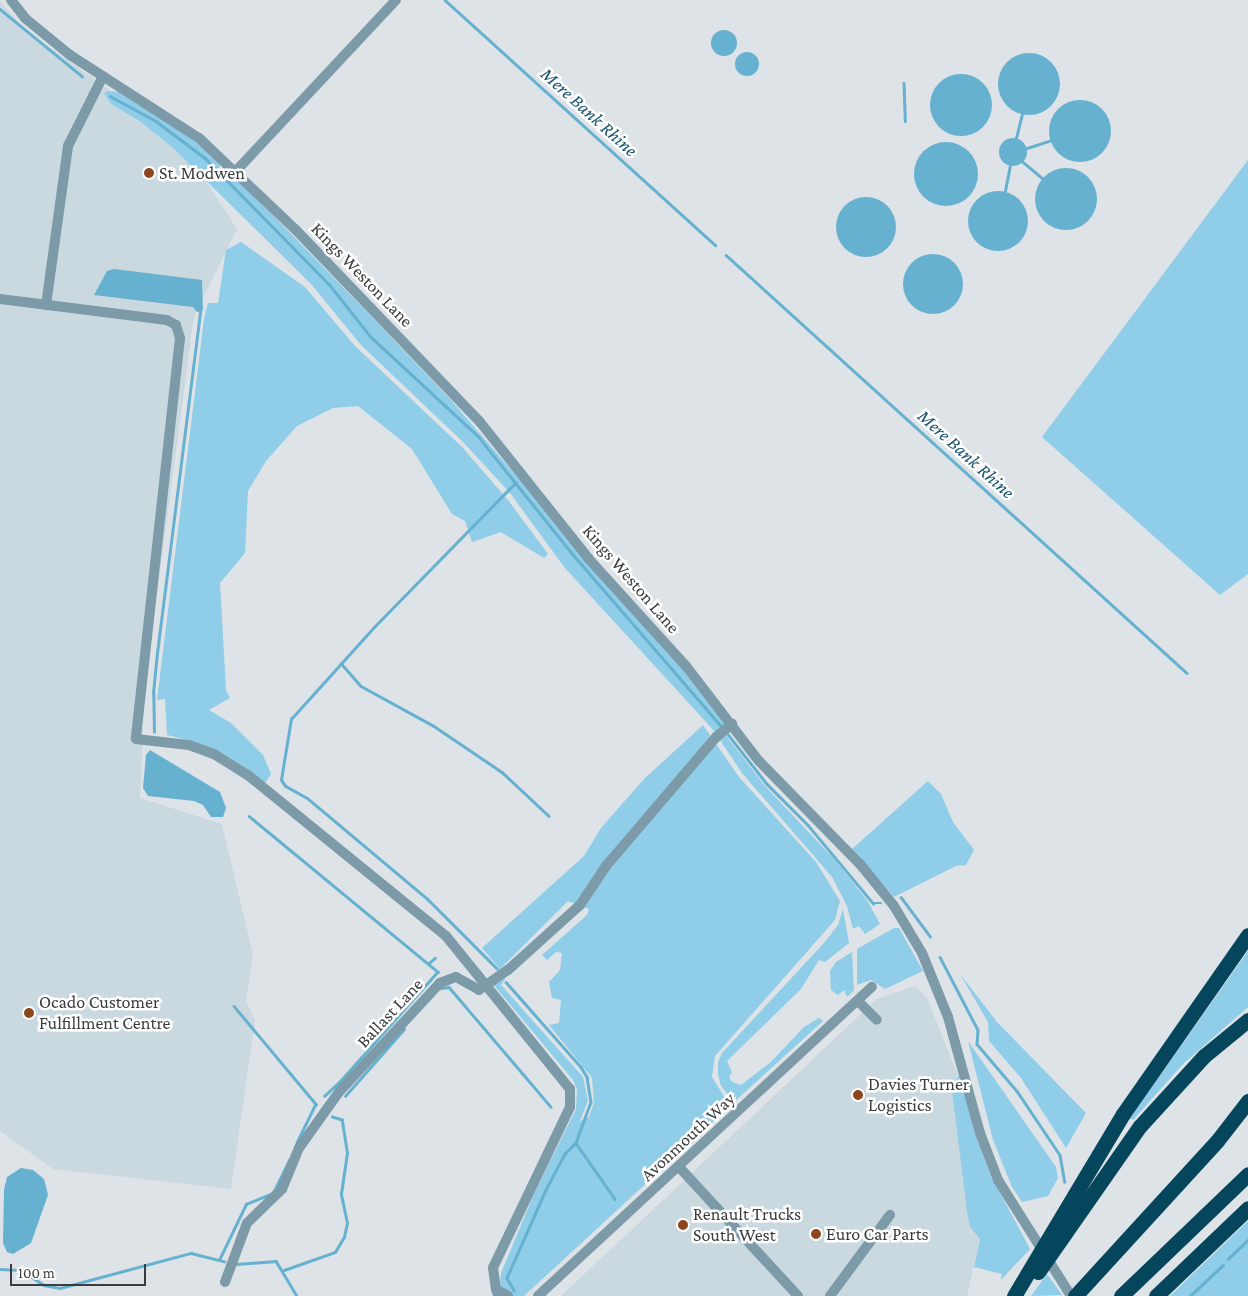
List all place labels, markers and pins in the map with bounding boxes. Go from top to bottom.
place label: St. Modwen [159,162,245,184]
marker: St. Modwen [143,167,155,179]
place label: Ocado Customer Fulfillment Centre [39,992,170,1034]
marker: Ocado Customer Fulfillment Centre [23,1007,35,1019]
place label: Davies Turner Logistics [868,1074,969,1116]
marker: Davies Turner Logistics [852,1089,864,1101]
place label: Renault Trucks South West [693,1204,801,1246]
marker: Renault Trucks South West [677,1219,689,1231]
place label: Euro Car Parts [826,1223,928,1245]
marker: Euro Car Parts [810,1228,822,1240]

